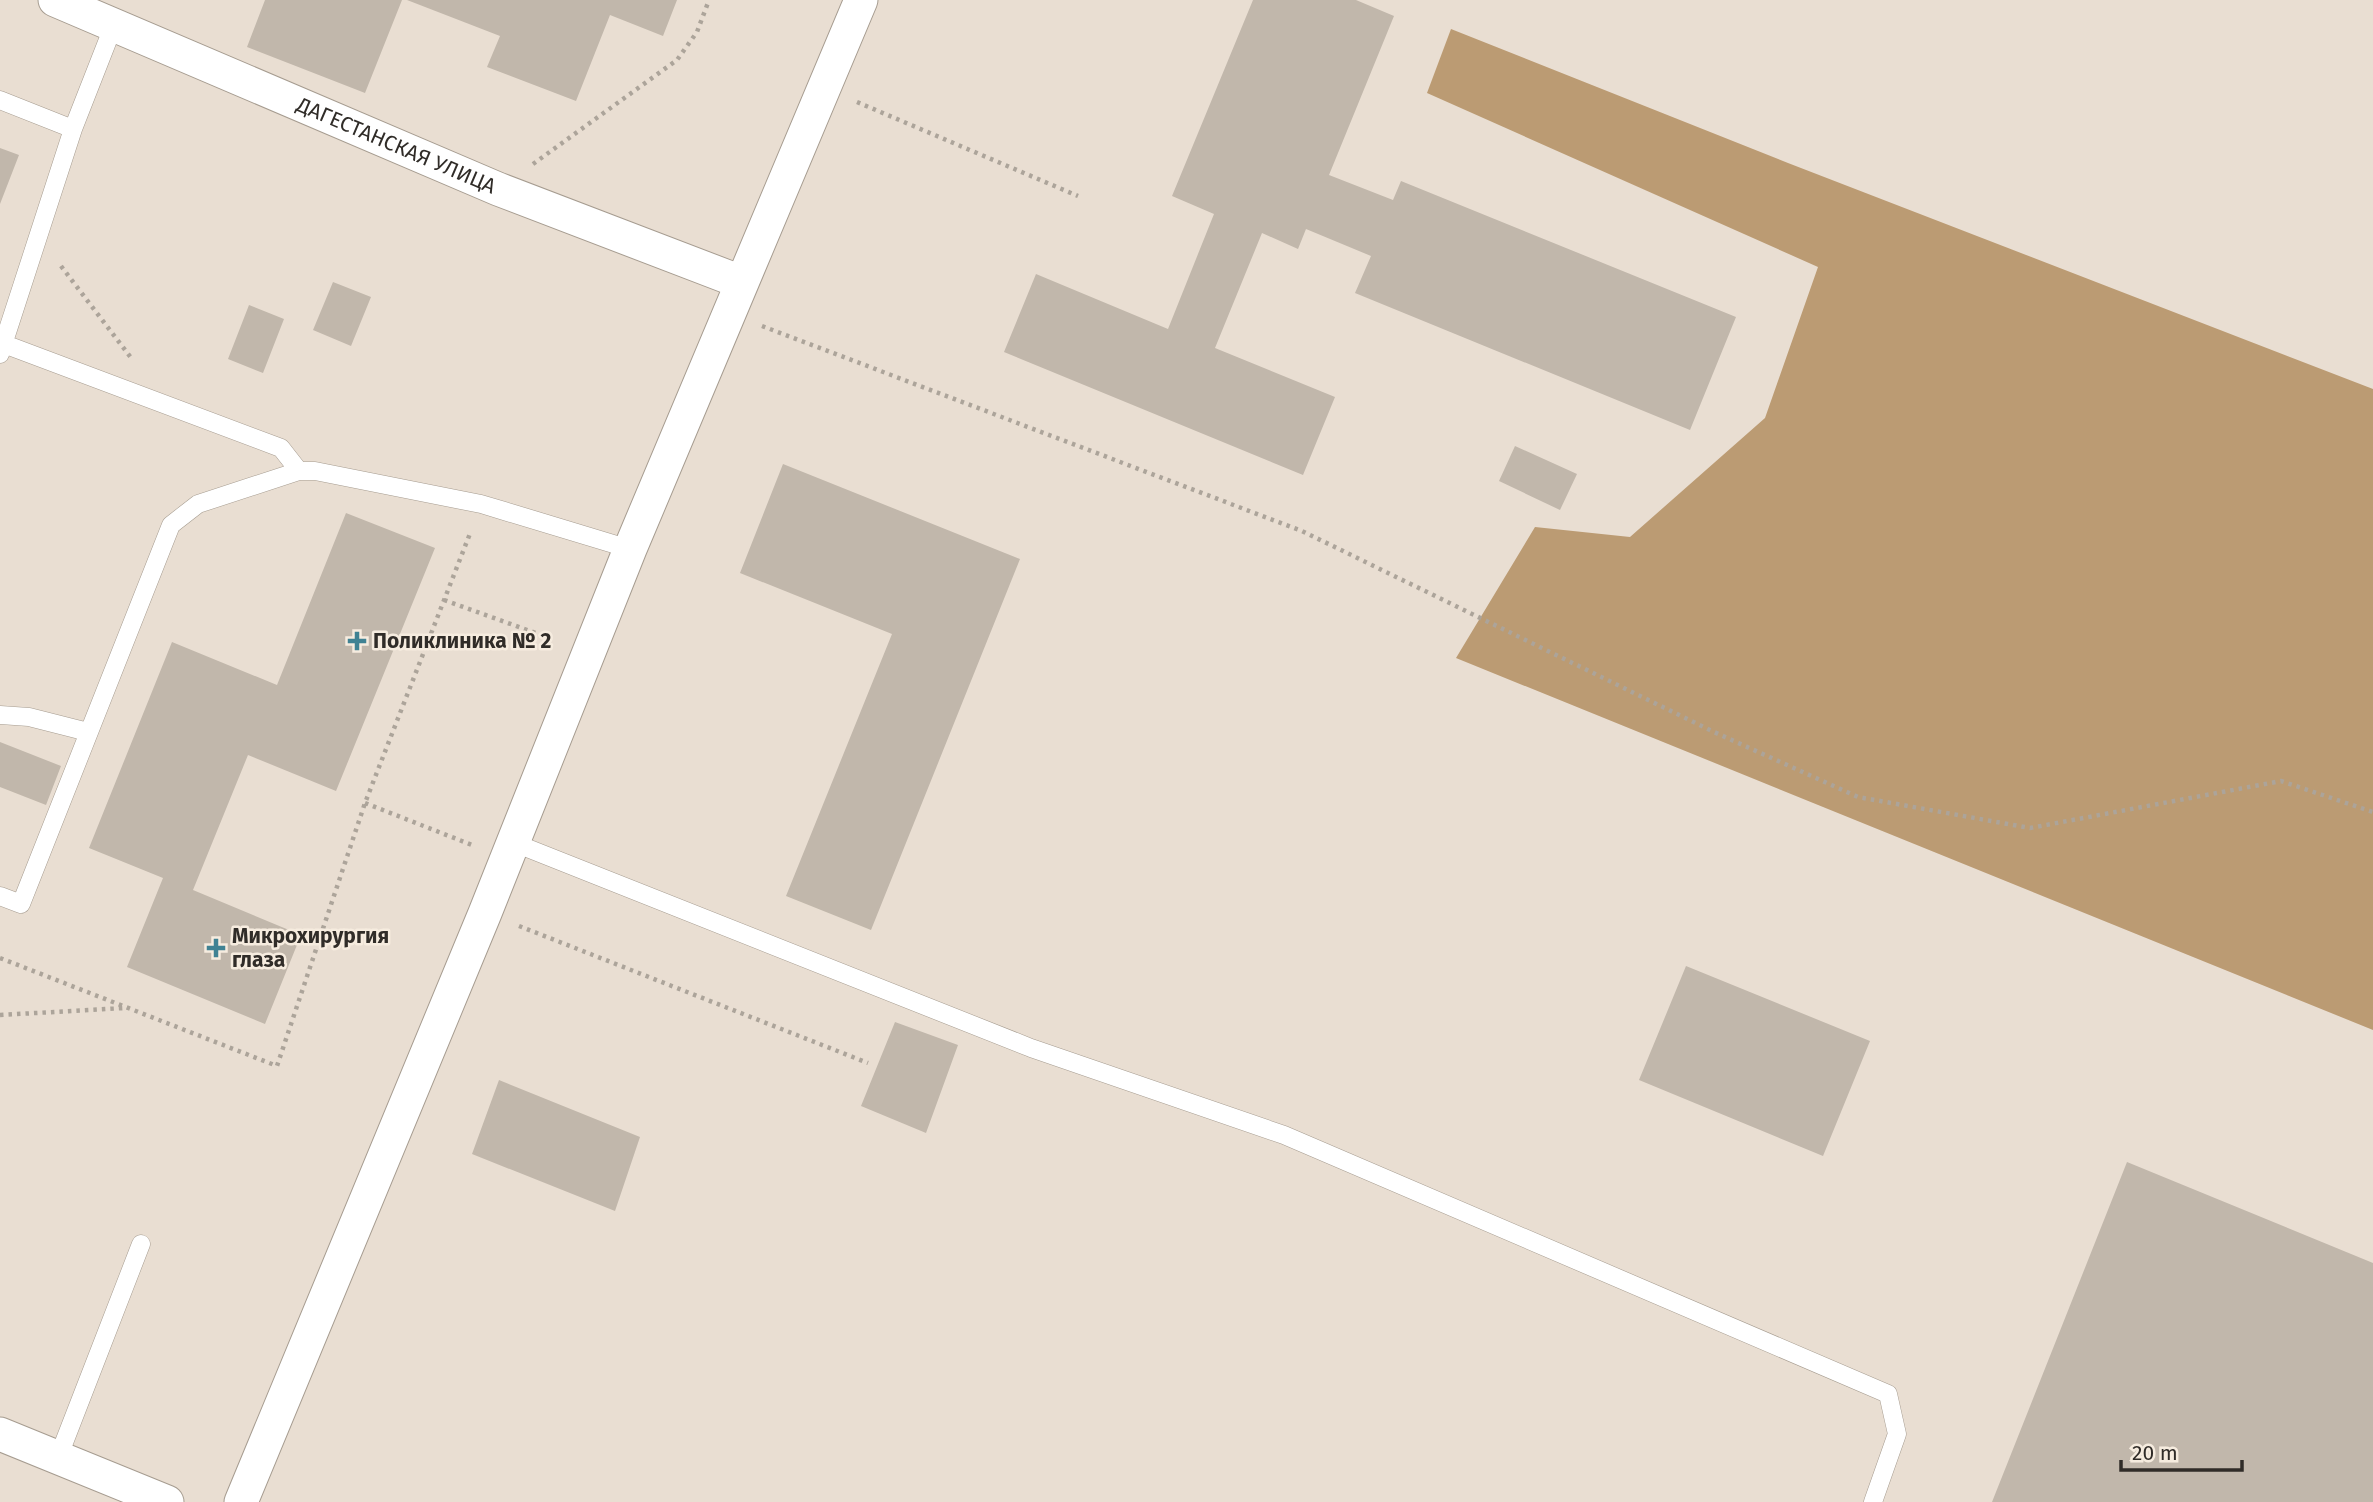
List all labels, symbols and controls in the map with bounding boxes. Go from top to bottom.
street label: ДАГЕСТАНСКАЯ УЛИЦА [292,91,500,199]
place label: Поликлиника № 2 [373,628,551,654]
marker: Поликлиника № 2 [347,631,367,651]
place label: Микрохирургия глаза [232,923,389,973]
marker: Микрохирургия глаза [206,938,226,958]
scale bar [2121,1428,2242,1472]
text: 20 m [2132,1440,2178,1466]

